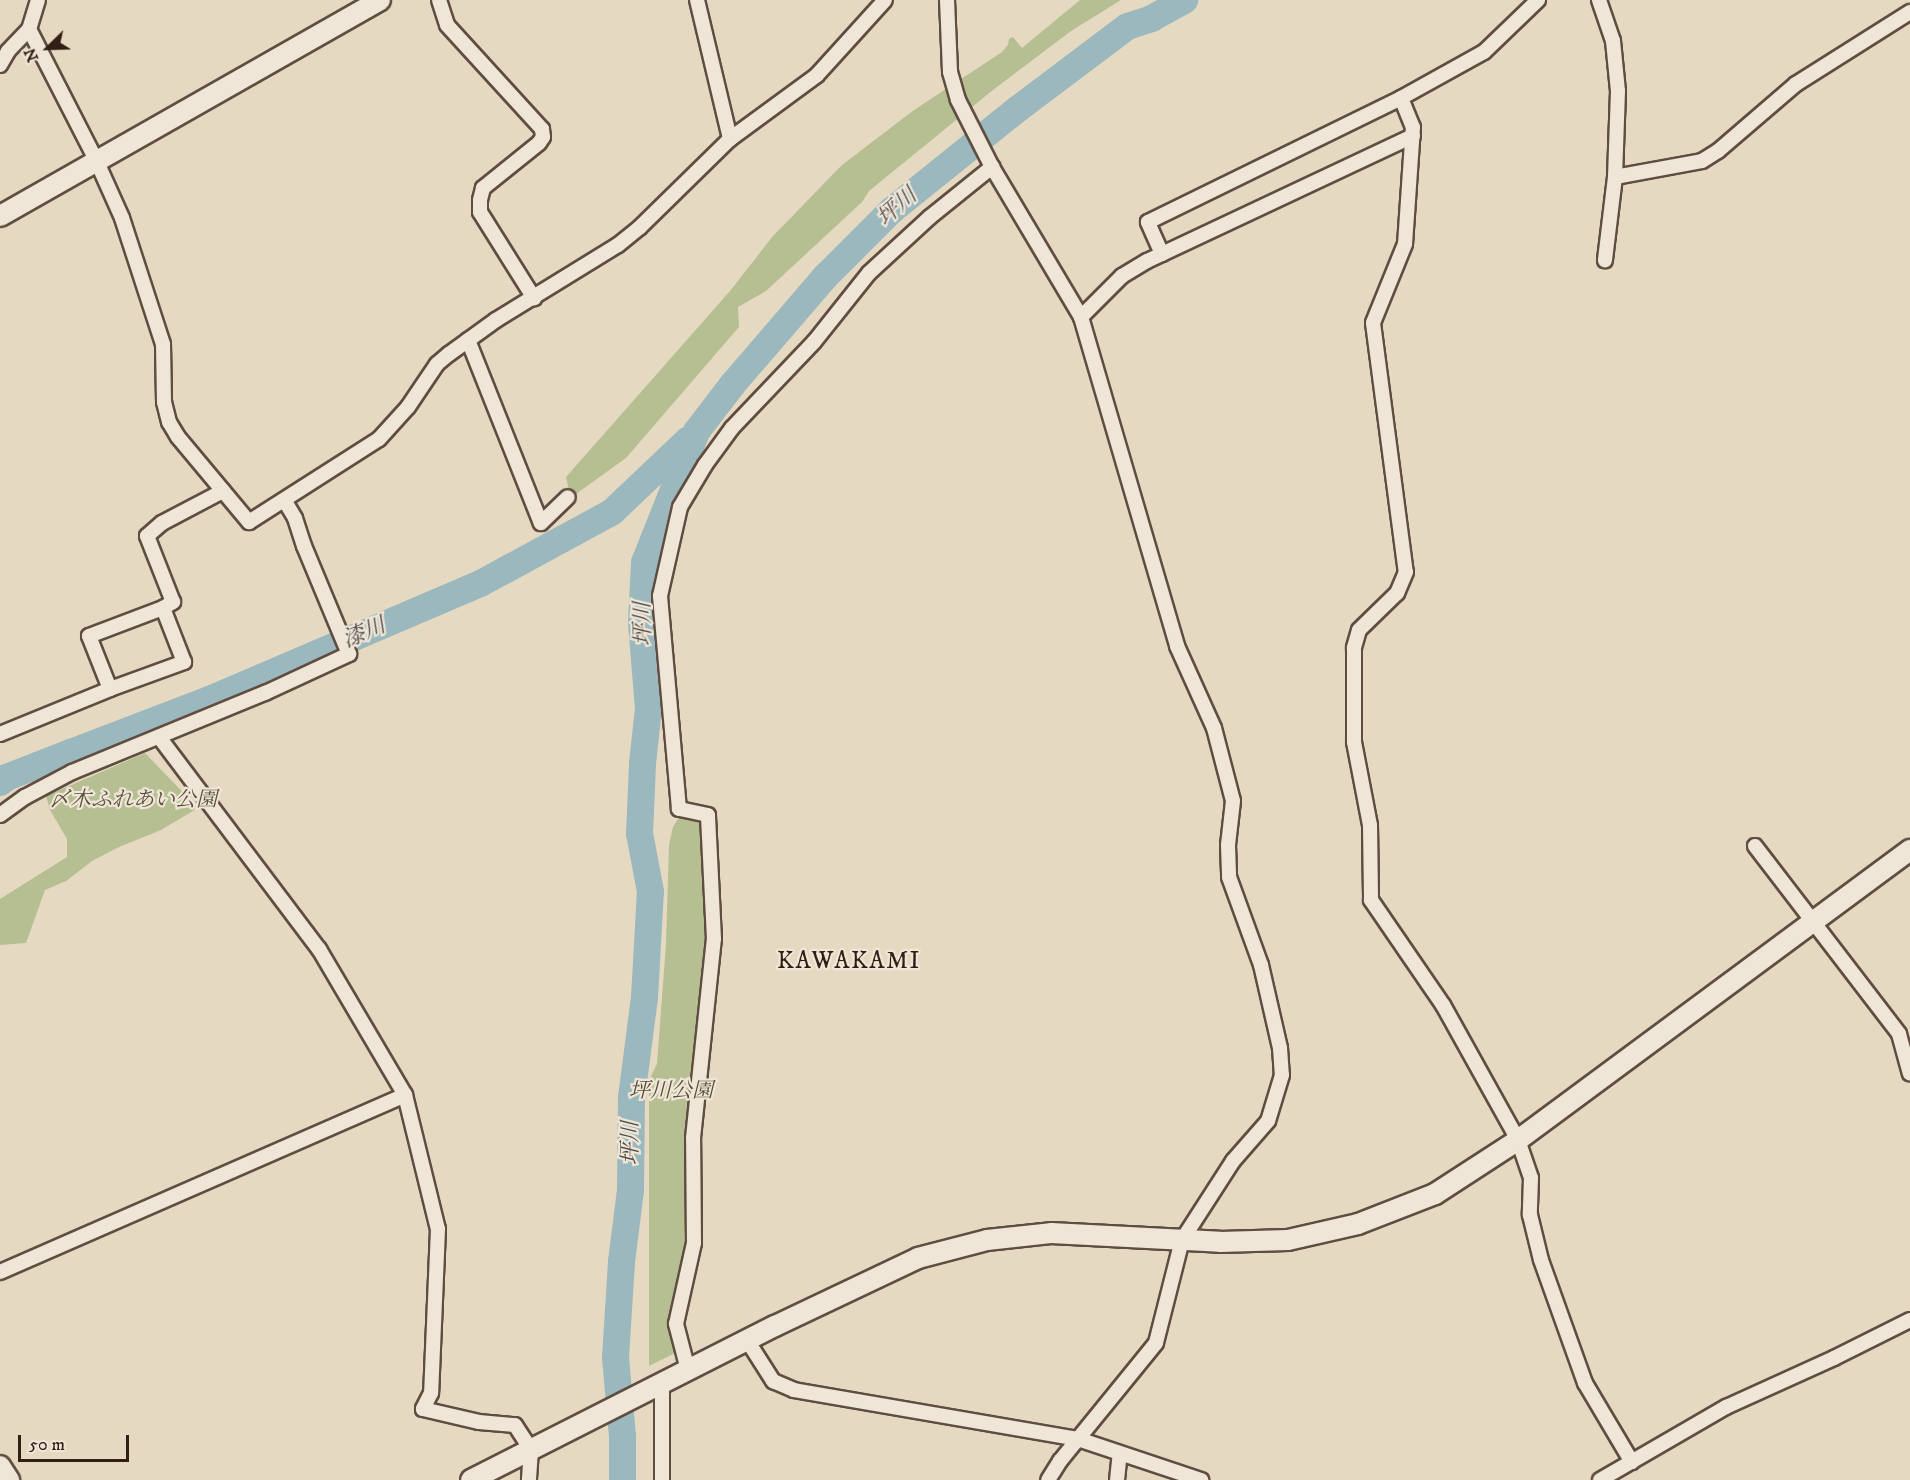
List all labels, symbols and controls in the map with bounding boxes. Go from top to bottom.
north arrow [18,18,78,78]
text: N [20,45,43,65]
water label: 坪川 [872,183,922,231]
water label: 坪川 [629,602,657,646]
water label: 漆川 [339,612,389,654]
park label: 〆木ふれあい公園 [49,787,217,813]
district label: KAWAKAMI [777,948,921,976]
park label: 坪川公園 [629,1078,713,1104]
water label: 坪川 [618,1121,644,1165]
scale bar [21,1423,132,1461]
text: 50 m [29,1434,65,1456]

